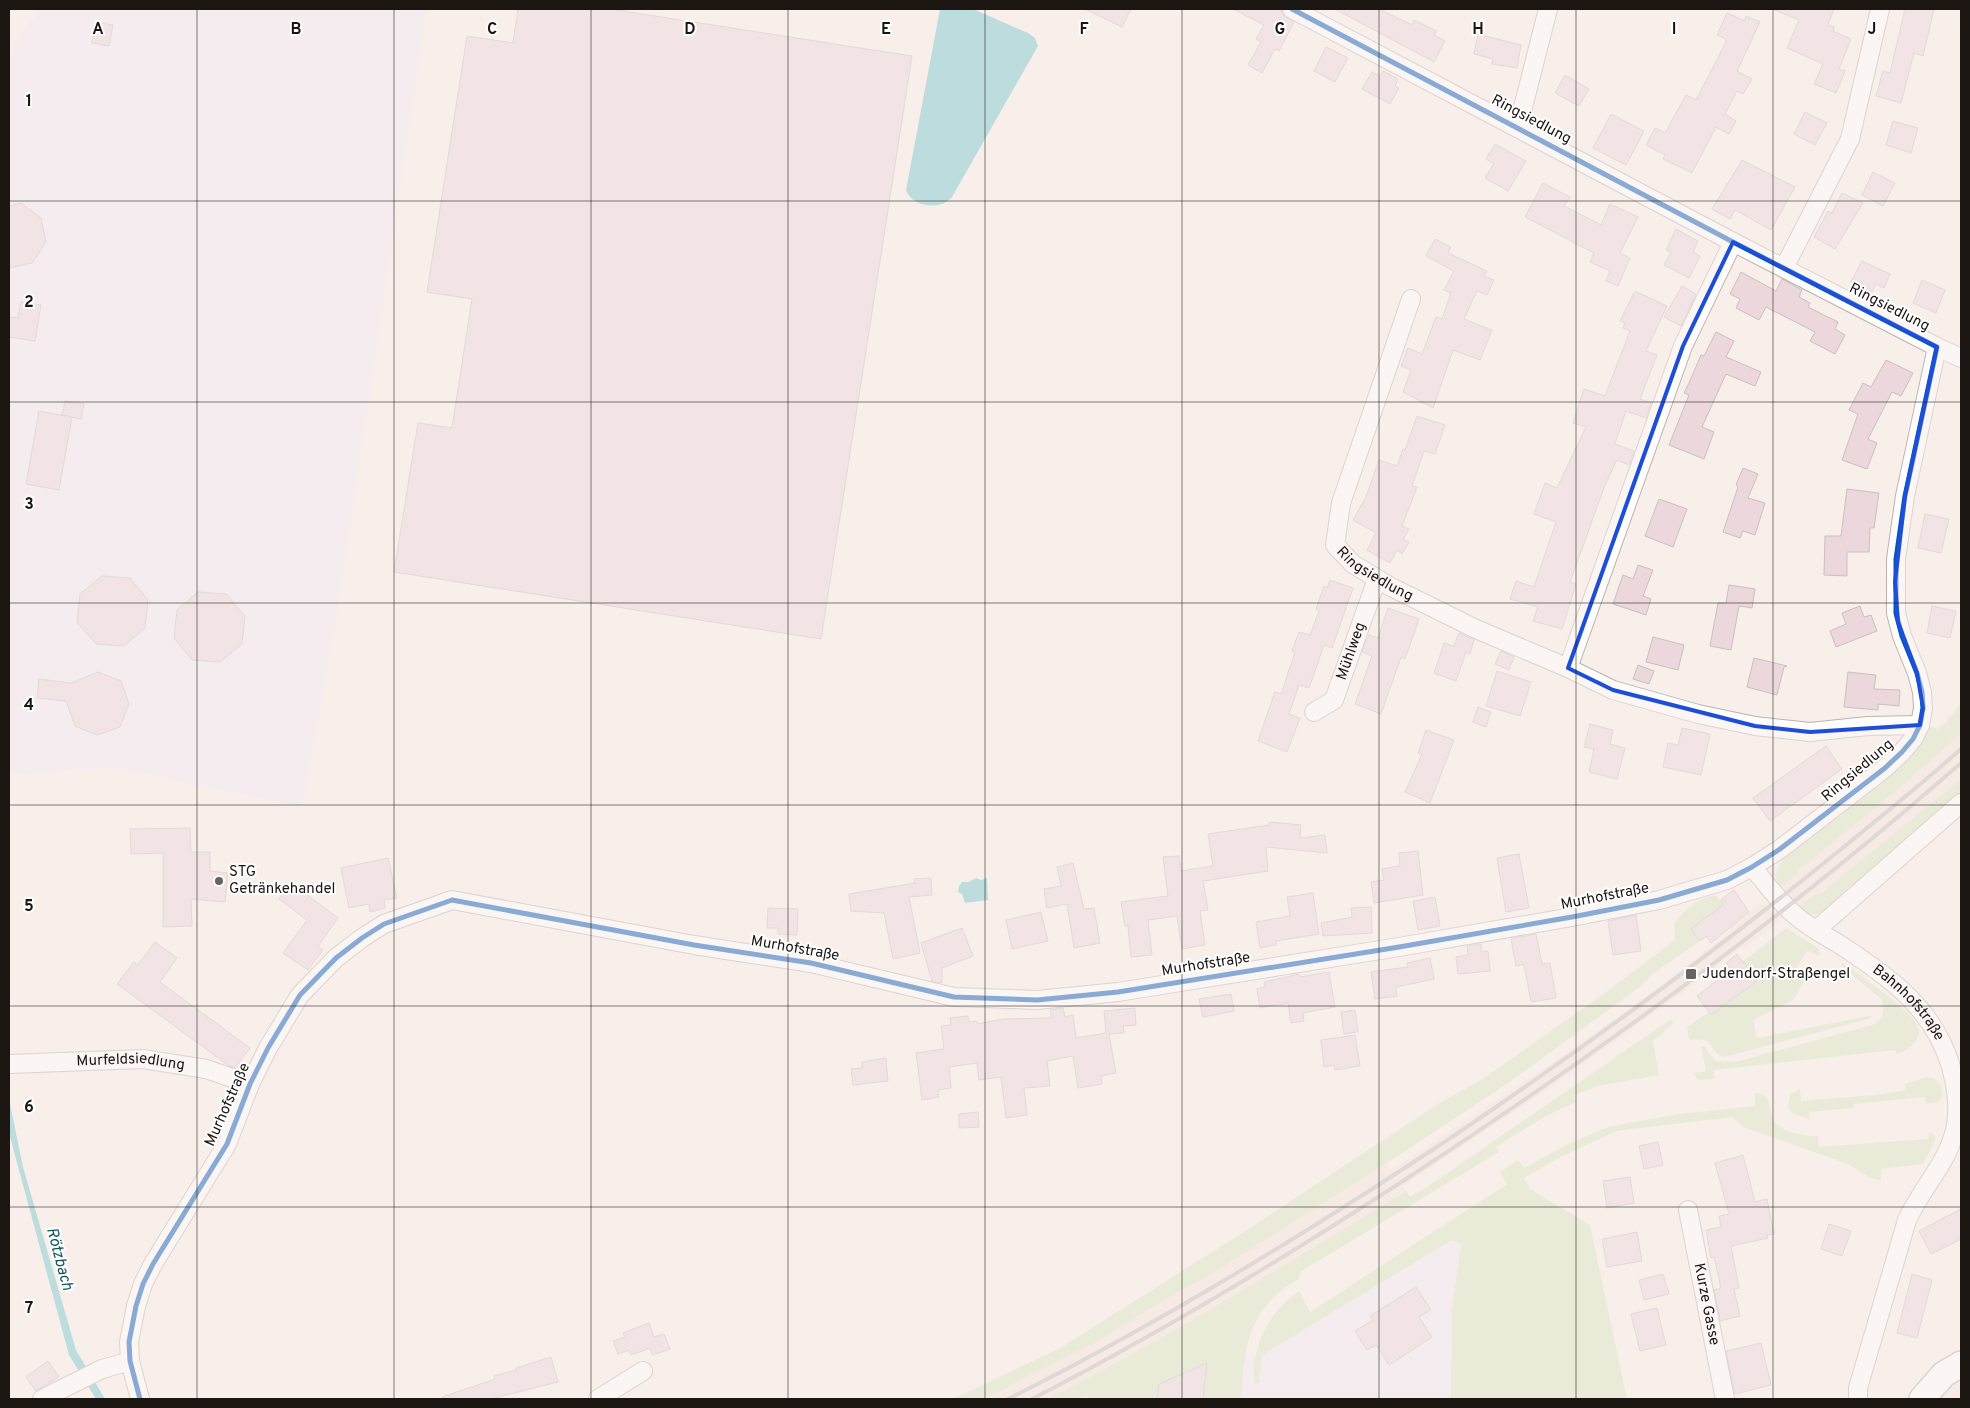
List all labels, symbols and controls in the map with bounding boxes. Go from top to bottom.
text: A [92,20,104,40]
text: B [290,20,302,40]
text: C [487,20,497,40]
text: D [684,20,696,40]
text: E [881,20,891,40]
text: F [1079,20,1089,40]
text: G [1275,20,1285,40]
text: H [1472,20,1484,40]
text: I [1672,20,1676,40]
text: J [1868,20,1876,40]
street label: Ringsiedlung [1488,91,1574,149]
text: 1 [26,92,32,112]
street label: Ringsiedlung [1845,280,1933,336]
text: 2 [24,293,34,313]
text: 3 [24,495,34,515]
street label: Ringsiedlung [1332,543,1416,606]
street label: Mühlweg [1332,620,1370,683]
text: 4 [24,696,34,716]
street label: Ringsiedlung [1818,735,1898,807]
place label: STG Getränkehandel [229,863,335,899]
marker: STG Getränkehandel [213,875,225,887]
street label: Murhofstraße [1559,879,1651,915]
text: 5 [24,897,34,917]
street label: Murhofstraße [749,932,841,966]
street label: Murhofstraße [1160,949,1252,981]
street label: Bahnhofstraße [1868,960,1949,1044]
place label: Judendorf-Straßengel [1702,965,1850,984]
marker: Judendorf-Straßengel [1684,967,1698,981]
street label: Murfeldsiedlung [76,1049,186,1075]
street label: Murhofstraße [201,1060,255,1150]
text: 6 [24,1098,34,1118]
water label: Rötzbach [41,1225,77,1293]
street label: Kurze Gasse [1689,1261,1724,1347]
text: 7 [25,1299,33,1319]

